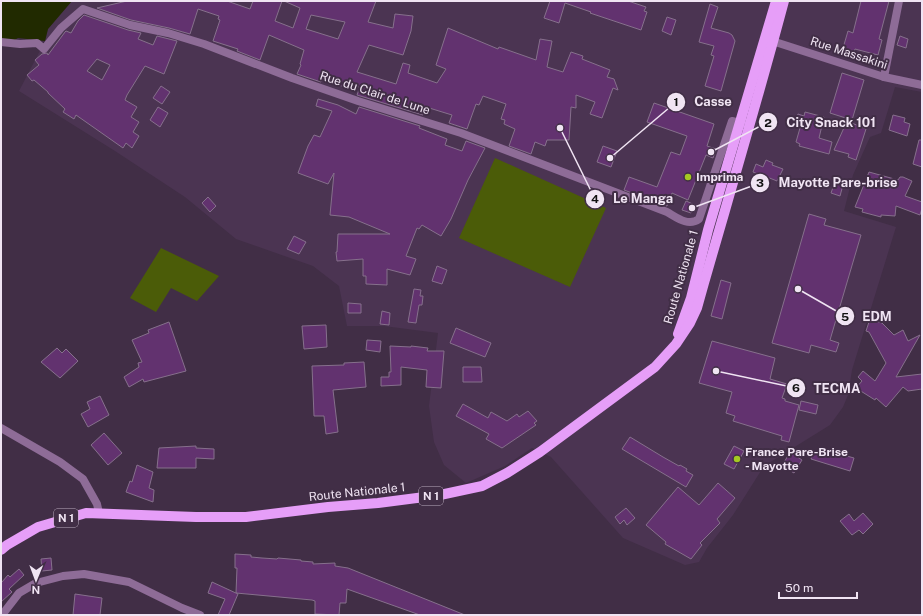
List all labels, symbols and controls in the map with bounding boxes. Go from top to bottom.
street label: Rue Massakini [809,34,889,72]
street label: Rue du Clair de Lune [318,69,432,117]
callout: Casse [666,89,739,114]
text: Casse [694,94,732,109]
text: 1 [673,95,679,109]
callout: City Snack 101 [758,110,884,135]
text: City Snack 101 [786,115,876,130]
text: 2 [764,116,772,130]
place label: Imprima [696,170,744,184]
callout: Mayotte Pare-brise [750,170,905,195]
marker: Imprima [683,172,693,182]
text: Mayotte Pare-brise [779,175,897,190]
text: 3 [756,176,764,190]
callout: Le Manga [585,186,681,211]
text: Le Manga [613,191,673,206]
text: 4 [591,192,599,206]
street label: Route Nationale 1 [661,228,701,326]
callout: EDM [835,304,900,329]
text: EDM [862,309,892,324]
text: 5 [841,310,849,324]
callout: TECMA [786,376,869,401]
text: 6 [792,381,800,395]
text: TECMA [814,381,861,396]
place label: France Pare-Brise - Mayotte [745,445,848,473]
marker: France Pare-Brise - Mayotte [732,454,742,464]
street label: Route Nationale 1 [308,480,406,504]
road number: N 1 [419,487,443,505]
road number: N 1 [54,509,78,527]
north arrow [16,560,56,600]
scale bar [779,574,857,600]
text: 50 m [785,581,813,595]
text: N [31,584,40,596]

